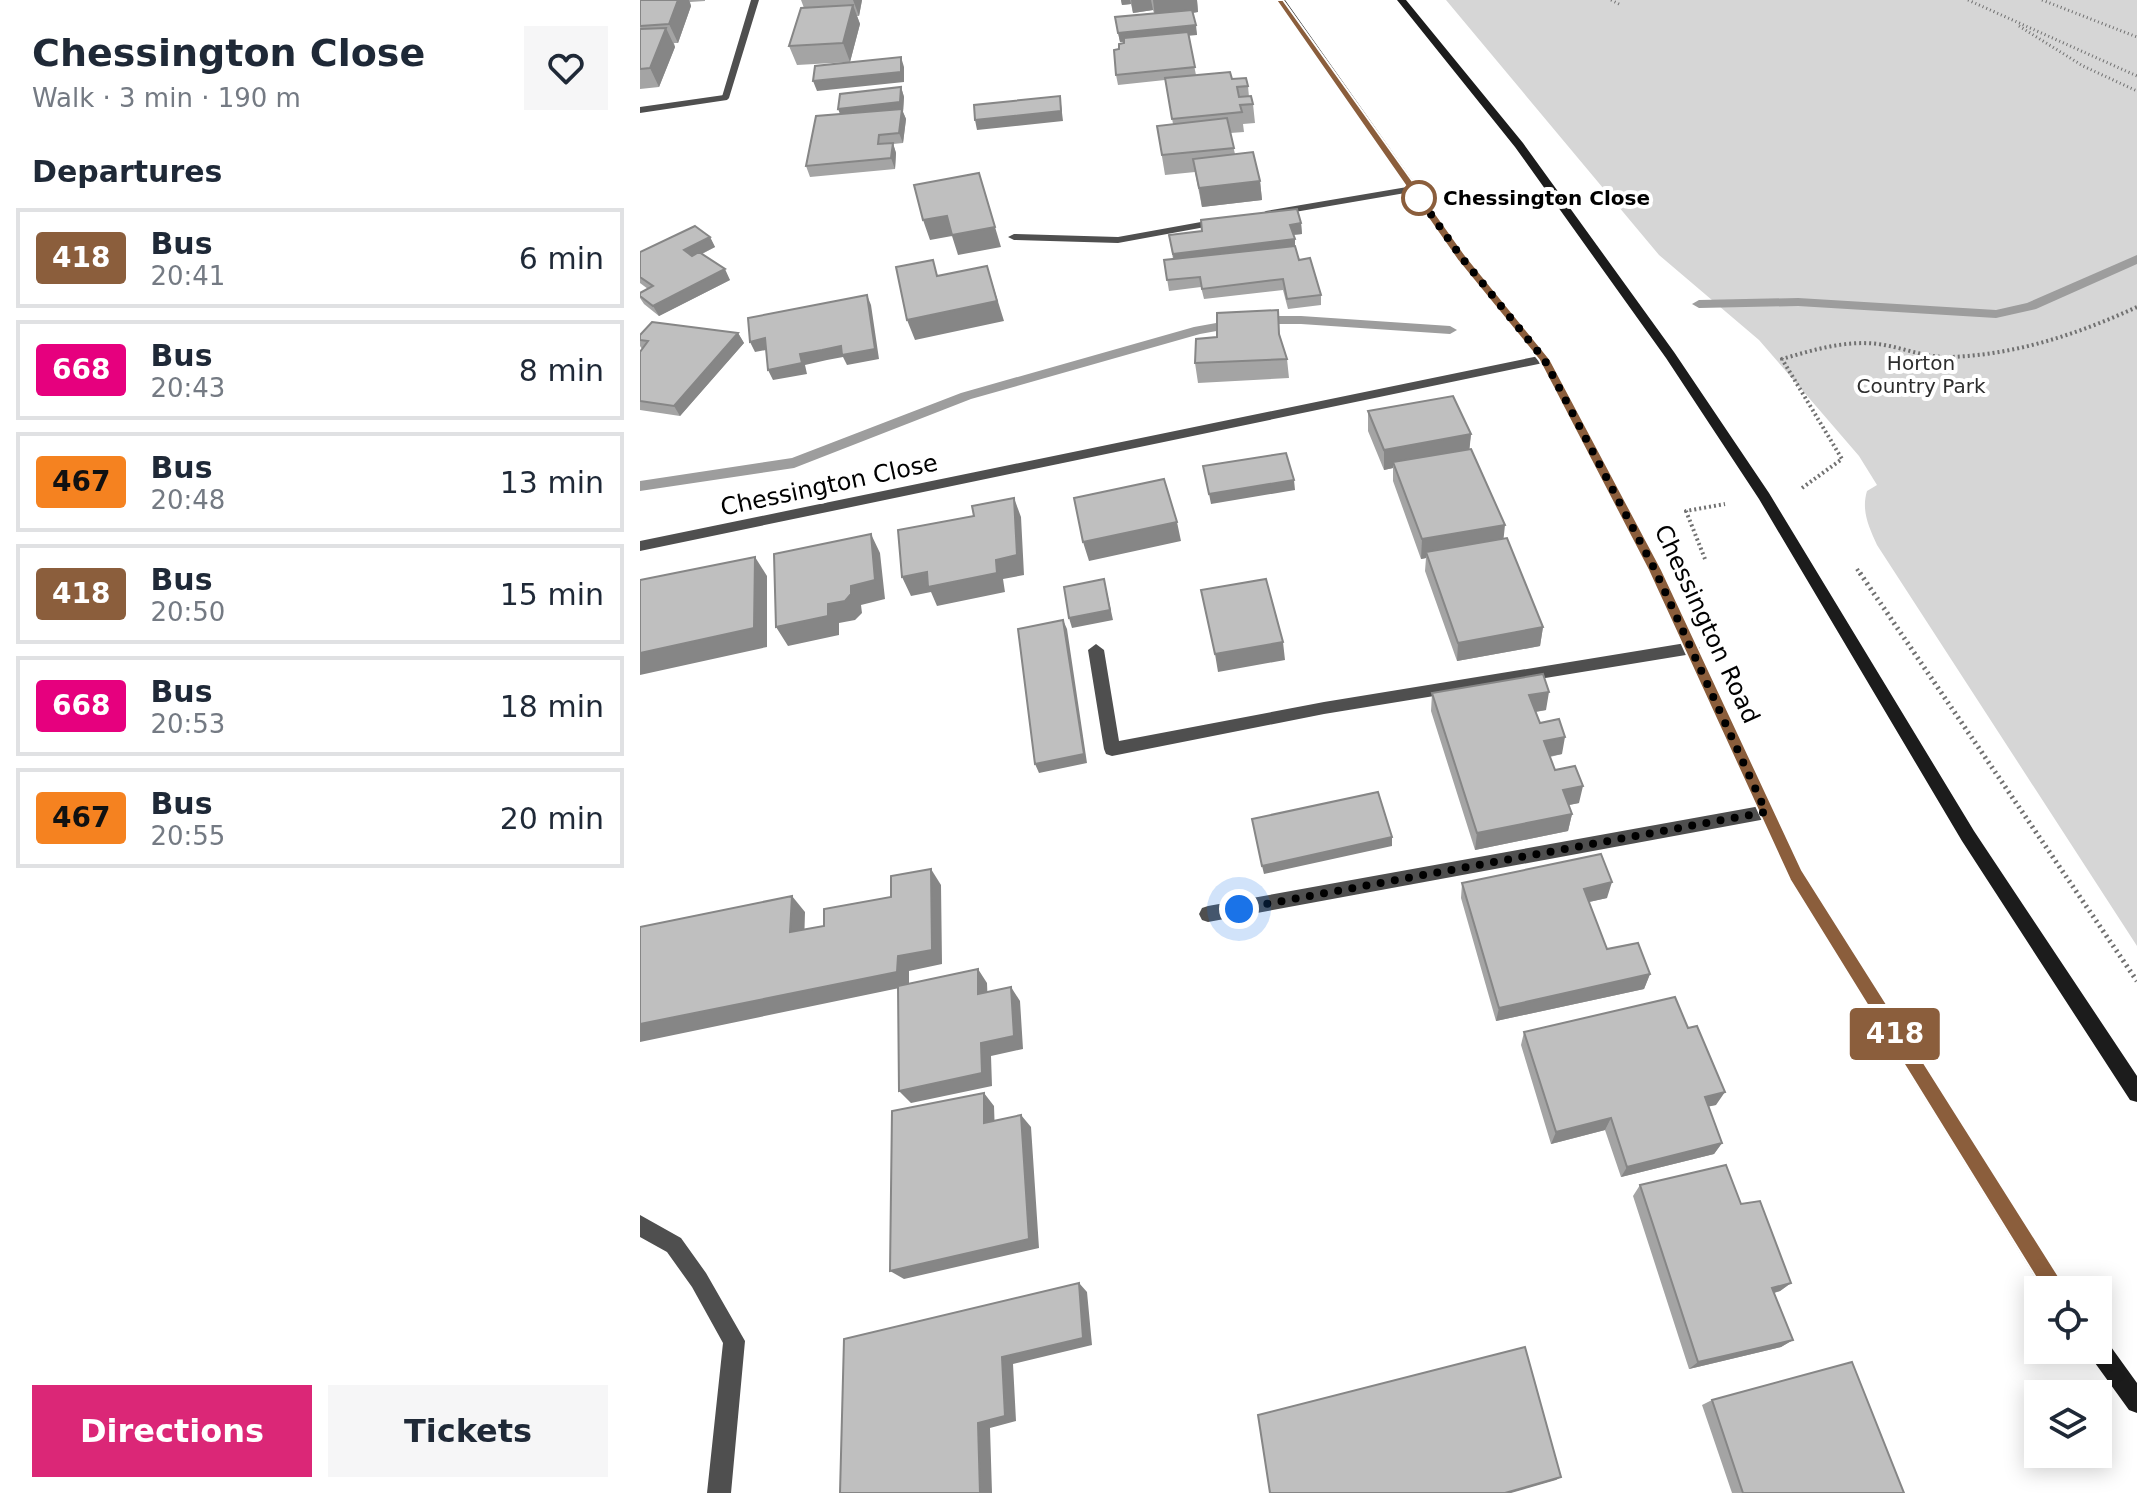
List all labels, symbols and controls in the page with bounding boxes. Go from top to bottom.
button: heart [524,26,608,110]
text: Chessington Close [32,31,425,75]
text: Walk · 3 min · 190 m [32,83,301,113]
text: Departures [32,154,222,189]
marker: Chessington Close [1402,181,1436,215]
place label: Chessington Close [1443,186,1650,210]
text: Bus [150,226,213,261]
text: 418 [52,241,110,274]
text: 6 min [519,241,604,276]
text: 20:41 [150,261,225,291]
text: Bus [150,338,213,373]
park label: Horton Country Park [1856,351,1986,398]
text: 668 [52,353,110,386]
text: 8 min [519,353,604,388]
text: 20:43 [150,373,225,403]
street label: Chessington Close [718,448,940,522]
text: Bus [150,450,213,485]
text: 467 [52,465,110,498]
text: 13 min [500,465,604,500]
text: 20:48 [150,485,225,515]
street label: Chessington Road [1649,520,1765,728]
text: Bus [150,562,213,597]
text: 418 [52,577,110,610]
text: 15 min [500,577,604,612]
text: 20:50 [150,597,225,627]
text: Bus [150,674,213,709]
text: 668 [52,689,110,722]
text: 18 min [500,689,604,724]
text: 20:53 [150,709,225,739]
text: Bus [150,786,213,821]
text: 467 [52,801,110,834]
text: 20 min [500,801,604,836]
text: 20:55 [150,821,225,851]
your location [1219,889,1259,929]
line badge: 418 [1849,1008,1941,1060]
text: 418 [1866,1017,1924,1050]
map controls [2024,1276,2112,1468]
button: locate [2024,1276,2112,1364]
button: layers [2024,1380,2112,1468]
button: Directions [32,1385,312,1477]
button: Tickets [328,1385,608,1477]

